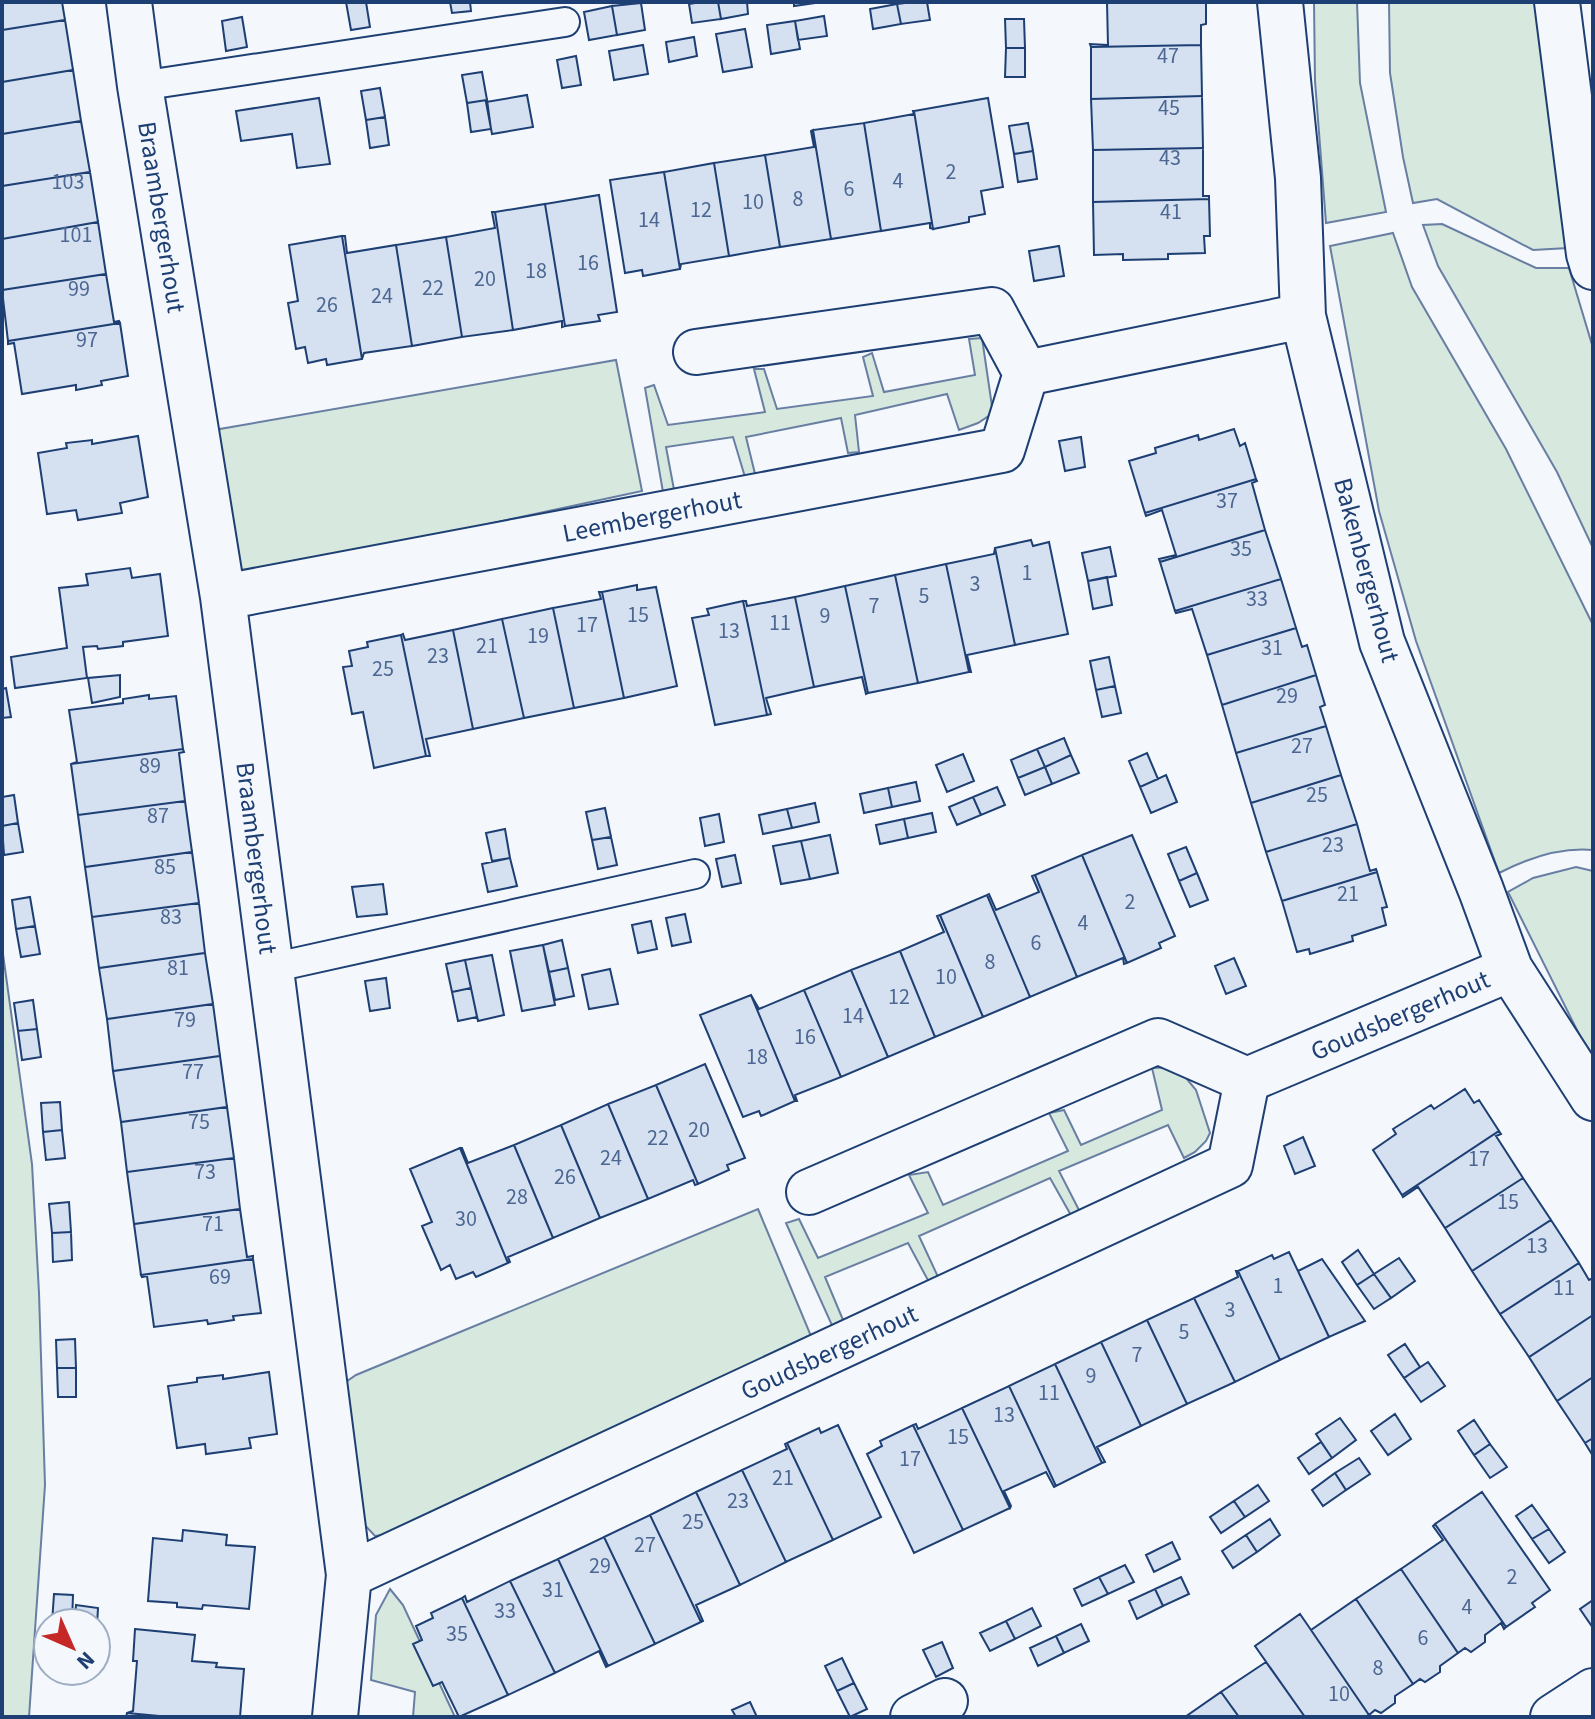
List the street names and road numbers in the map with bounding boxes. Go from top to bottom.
street label: Braambergerhout [128,119,195,316]
street label: Bakenbergerhout [1324,474,1409,667]
street label: Leembergerhout [559,481,745,552]
street label: Braambergerhout [226,760,287,956]
street label: Goudsbergerhout [1305,961,1496,1070]
street label: Goudsbergerhout [735,1295,924,1410]

